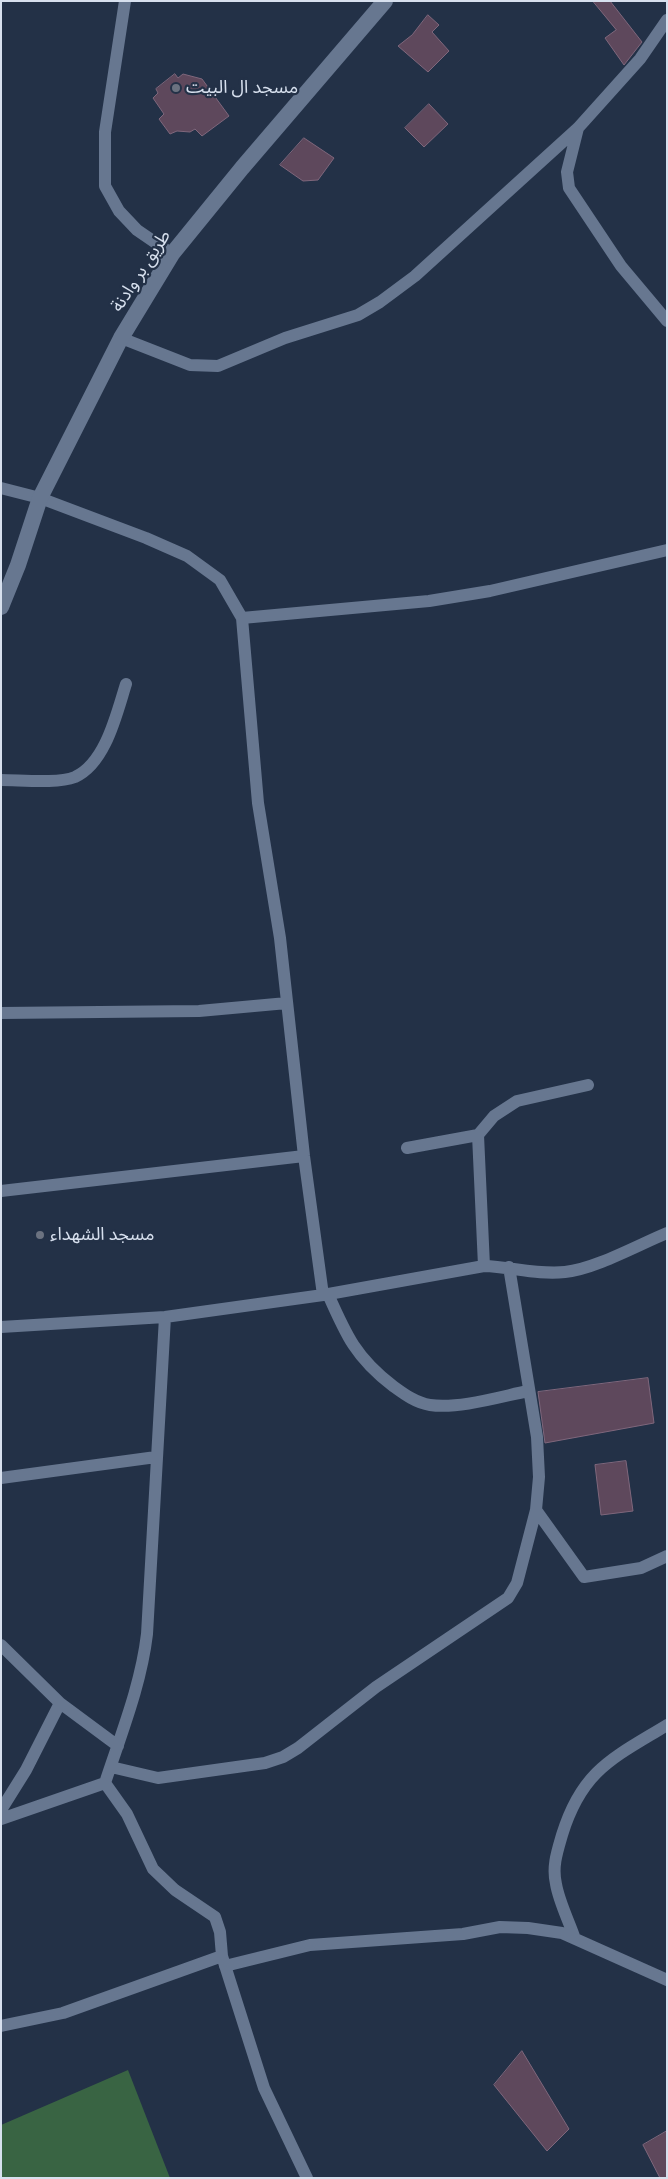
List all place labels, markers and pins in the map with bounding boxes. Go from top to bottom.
place label: مسجد ال البيت [186,77,298,99]
marker: مسجد ال البيت [170,82,182,94]
place label: مسجد الشهداء [50,1224,154,1246]
marker: مسجد الشهداء [34,1229,46,1241]

